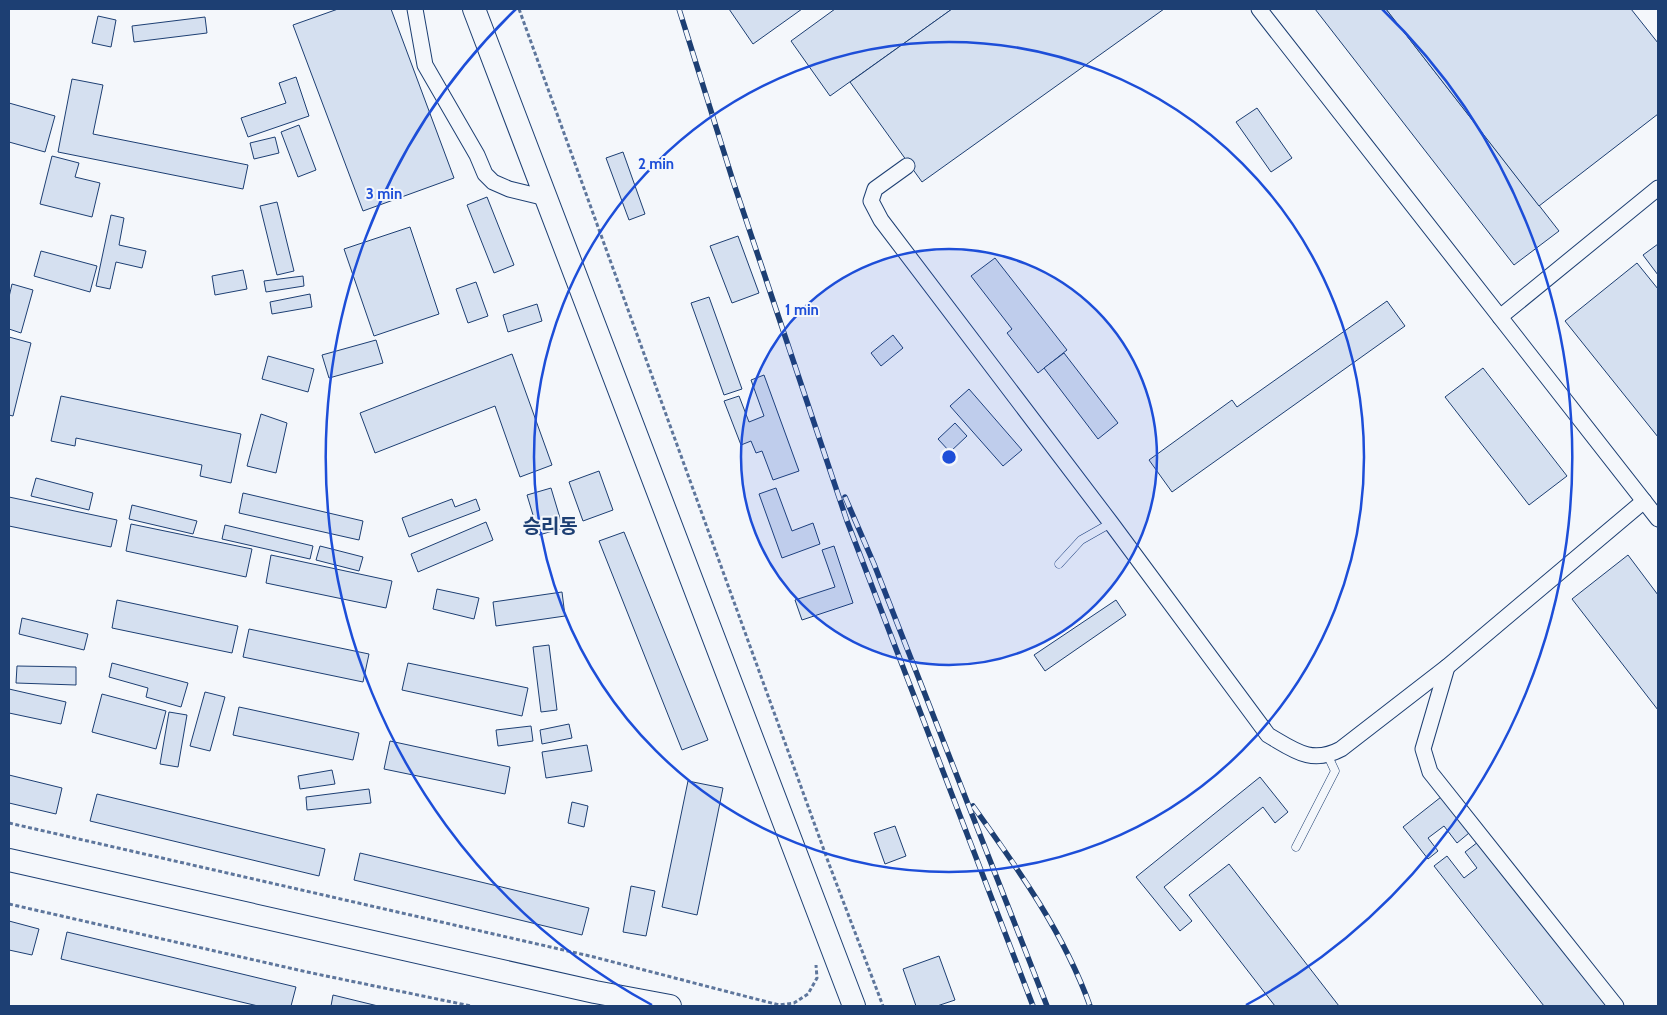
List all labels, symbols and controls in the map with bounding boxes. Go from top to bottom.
text: 2 min [638,155,674,173]
text: 3 min [366,185,402,203]
text: 1 min [785,301,819,319]
centre of rings [940,448,958,466]
district label: 승리동 [522,514,578,538]

